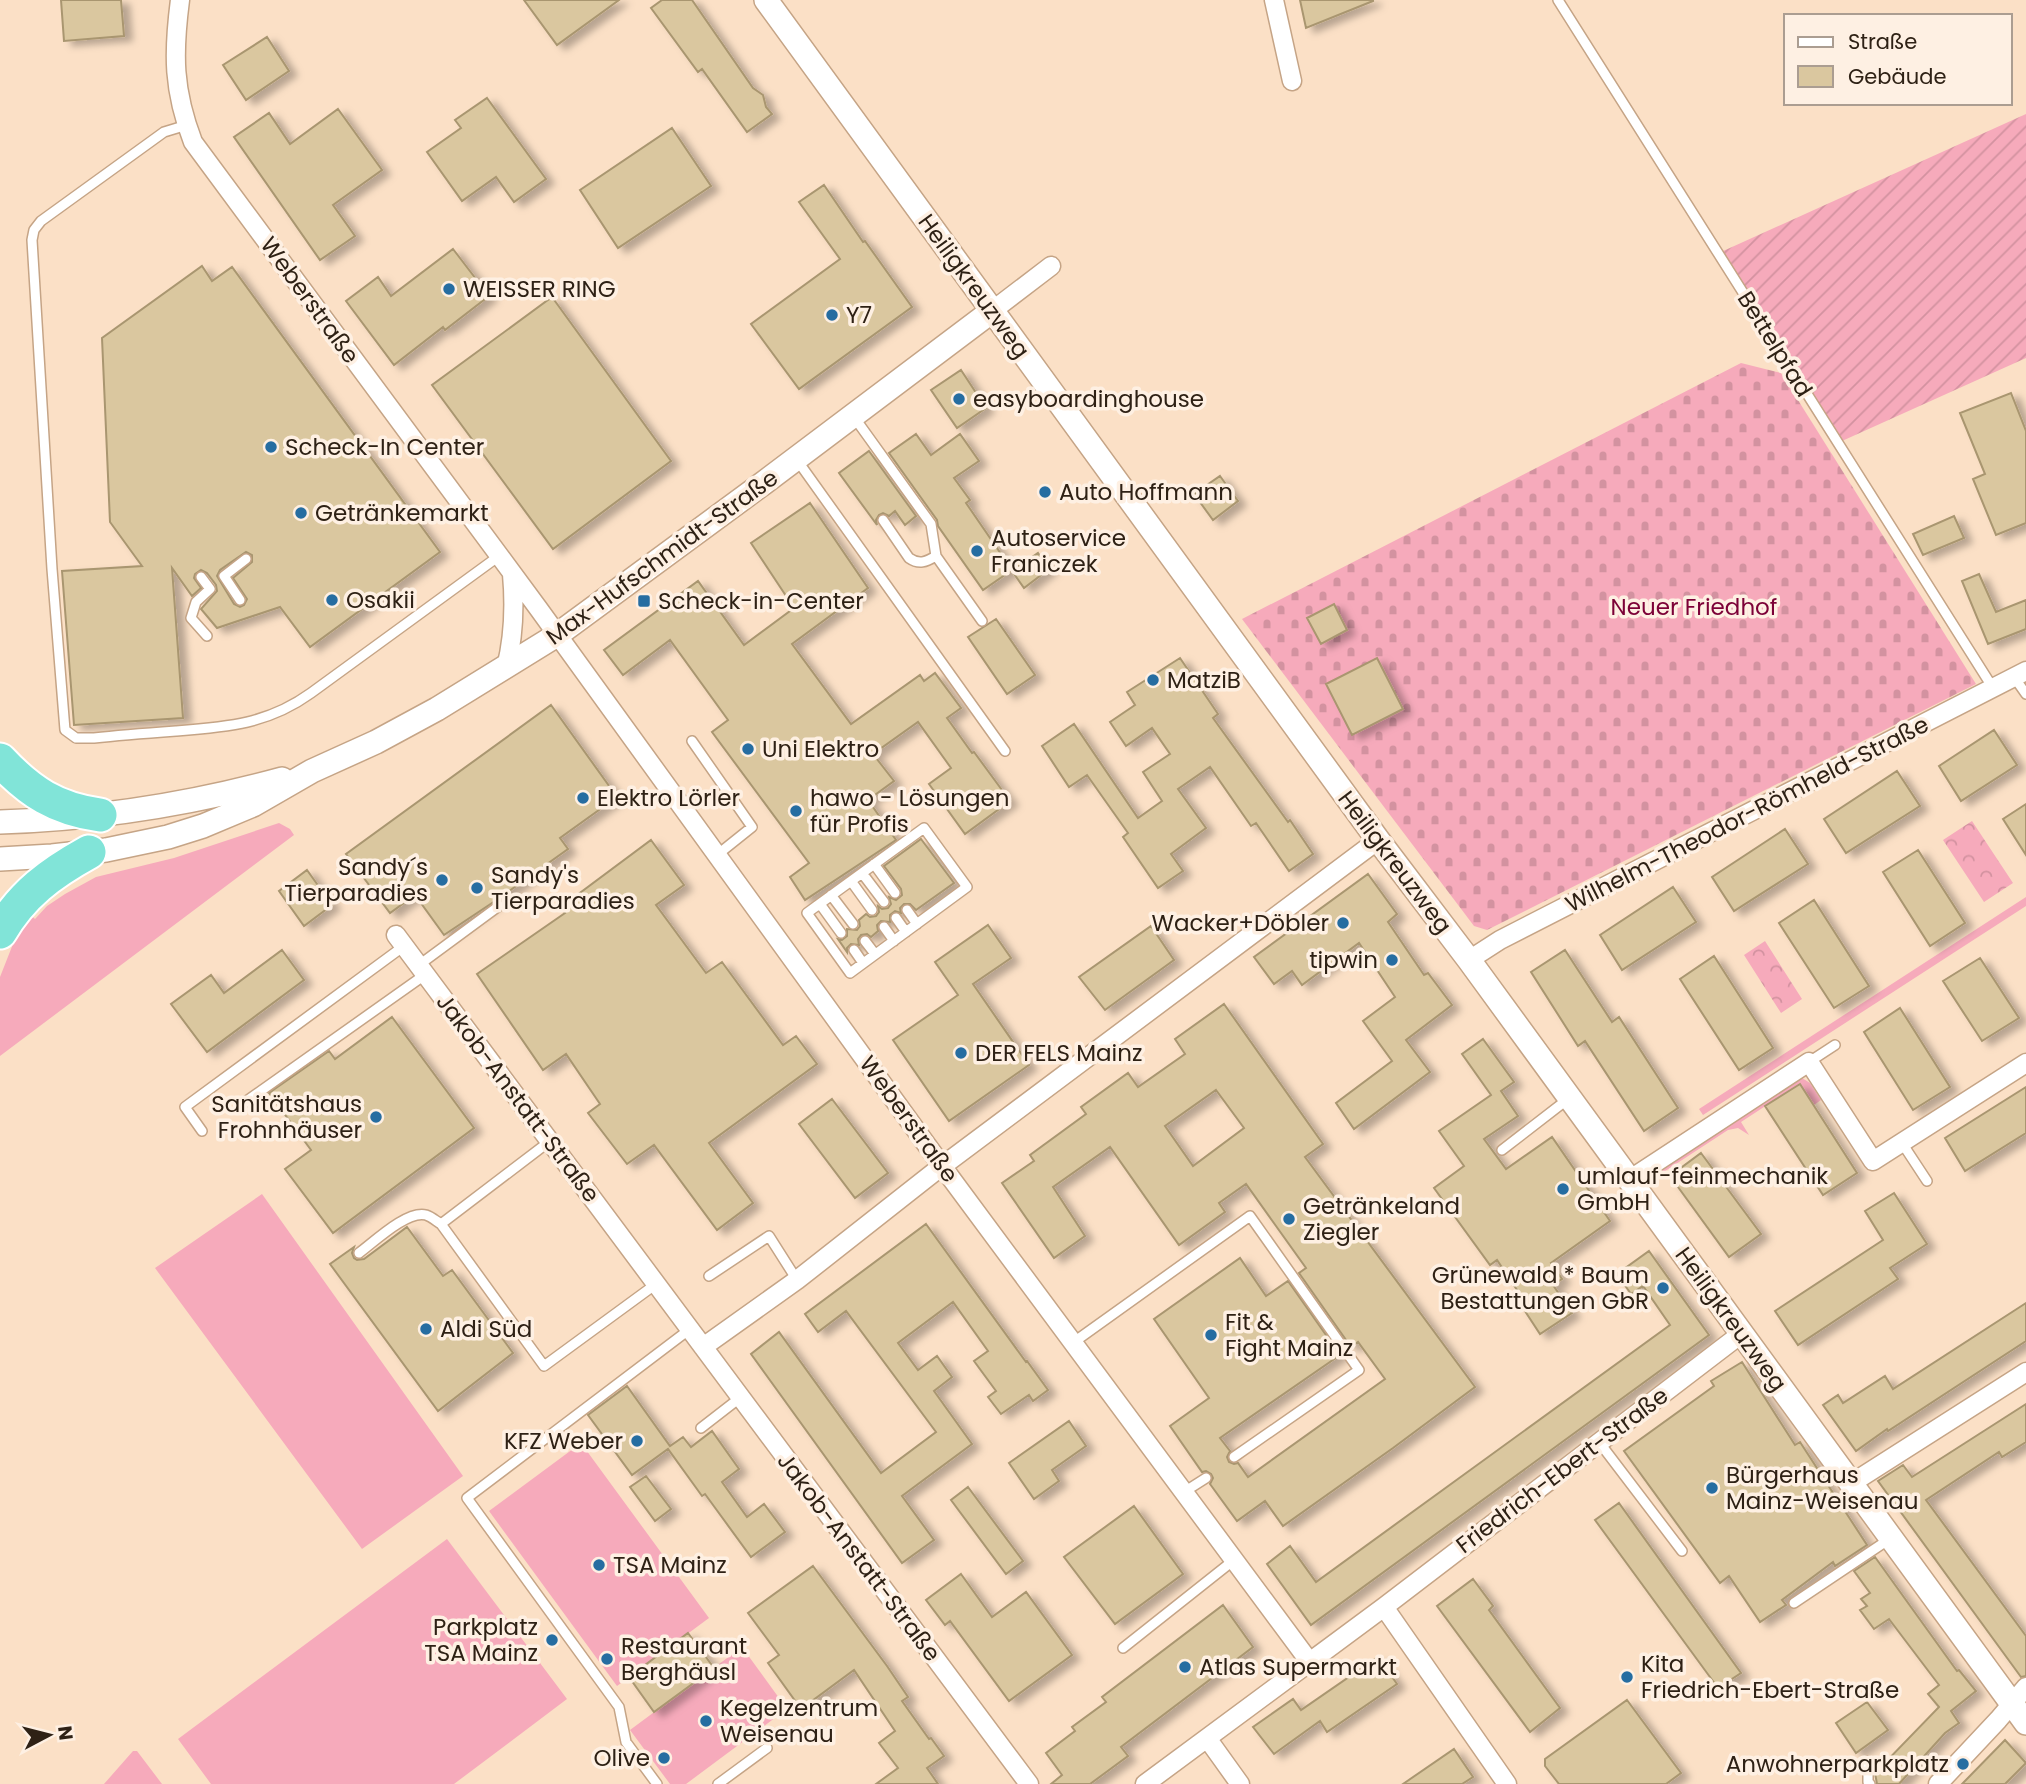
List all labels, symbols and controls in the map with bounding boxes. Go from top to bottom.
legend [1784,14,2012,105]
text: Straße [1848,27,1917,56]
text: Gebäude [1848,62,1946,91]
street label: Heiligkreuzweg [911,207,1037,365]
street label: Weberstraße [253,230,367,370]
place label: WEISSER RING [463,273,616,305]
marker: WEISSER RING [441,281,457,297]
street label: Bettelpfad [1730,285,1820,403]
place label: Y7 [846,299,872,331]
marker: Y7 [824,307,840,323]
place label: easyboardinghouse [973,383,1204,415]
marker: easyboardinghouse [951,391,967,407]
place label: Scheck-In Center [285,431,484,463]
marker: Scheck-In Center [263,439,279,455]
street label: Max-Hufschmidt-Straße [539,462,785,652]
place label: Auto Hoffmann [1059,476,1233,508]
marker: Auto Hoffmann [1037,484,1053,500]
place label: Getränkemarkt [315,497,489,529]
marker: Getränkemarkt [293,505,309,521]
place label: Autoservice Franiczek [991,522,1126,580]
marker: Autoservice Franiczek [969,543,985,559]
place label: Osakii [346,584,415,616]
place label: Scheck-in-Center [658,585,864,617]
park label: Neuer Friedhof [1611,591,1777,623]
marker: Osakii [324,592,340,608]
marker: Scheck-in-Center [636,593,652,609]
place label: MatziB [1167,664,1241,696]
marker: MatziB [1145,672,1161,688]
street label: Wilhelm-Theodor-Römheld-Straße [1560,708,1934,920]
place label: Uni Elektro [762,733,879,765]
marker: Uni Elektro [740,741,756,757]
place label: Elektro Lörler [597,782,740,814]
place label: hawo - Lösungen für Profis [810,782,1009,840]
street label: Heiligkreuzweg [1331,784,1459,940]
marker: Elektro Lörler [575,790,591,806]
marker: hawo - Lösungen für Profis [788,803,804,819]
place label: Sandy´s Tierparadies [284,851,428,909]
place label: Sandy's Tierparadies [491,859,635,917]
marker: Sandy´s Tierparadies [434,872,450,888]
marker: Sandy's Tierparadies [469,880,485,896]
place label: Wacker+Döbler [1152,907,1329,939]
marker: Wacker+Döbler [1335,915,1351,931]
place label: tipwin [1309,944,1378,976]
marker: tipwin [1384,952,1400,968]
street label: Jakob-Anstatt-Straße [429,987,607,1209]
place label: DER FELS Mainz [975,1037,1142,1069]
marker: DER FELS Mainz [953,1045,969,1061]
street label: Weberstraße [852,1049,966,1189]
place label: Sanitätshaus Frohnhäuser [211,1088,362,1146]
marker: Sanitätshaus Frohnhäuser [368,1109,384,1125]
place label: umlauf-feinmechanik GmbH [1577,1160,1828,1218]
marker: umlauf-feinmechanik GmbH [1555,1181,1571,1197]
place label: Getränkeland Ziegler [1303,1190,1460,1248]
marker: Getränkeland Ziegler [1281,1211,1297,1227]
street label: Heiligkreuzweg [1668,1240,1794,1398]
place label: Grünewald * Baum Bestattungen GbR [1432,1259,1649,1317]
marker: Grünewald * Baum Bestattungen GbR [1655,1280,1671,1296]
place label: Fit & Fight Mainz [1225,1306,1353,1364]
place label: Aldi Süd [440,1313,532,1345]
marker: Aldi Süd [418,1321,434,1337]
marker: Fit & Fight Mainz [1203,1327,1219,1343]
street label: Friedrich-Ebert-Straße [1449,1379,1675,1561]
place label: KFZ Weber [504,1425,623,1457]
marker: KFZ Weber [629,1433,645,1449]
street label: Jakob-Anstatt-Straße [770,1446,948,1668]
place label: Bürgerhaus Mainz-Weisenau [1726,1459,1919,1517]
marker: Bürgerhaus Mainz-Weisenau [1704,1480,1720,1496]
place label: TSA Mainz [613,1549,727,1581]
marker: TSA Mainz [591,1557,607,1573]
place label: Parkplatz TSA Mainz [424,1611,538,1669]
place label: Restaurant Berghäusl [621,1630,747,1688]
marker: Parkplatz TSA Mainz [544,1632,560,1648]
place label: Kita Friedrich-Ebert-Straße [1641,1648,1899,1706]
marker: Restaurant Berghäusl [599,1651,615,1667]
place label: Atlas Supermarkt [1199,1651,1397,1683]
marker: Atlas Supermarkt [1177,1659,1193,1675]
marker: Kita Friedrich-Ebert-Straße [1619,1669,1635,1685]
place label: Kegelzentrum Weisenau [720,1692,878,1750]
north arrow [14,1700,84,1770]
marker: Kegelzentrum Weisenau [698,1713,714,1729]
text: N [51,1724,80,1742]
place label: Olive [593,1742,650,1774]
place label: Anwohnerparkplatz [1726,1748,1949,1780]
marker: Olive [656,1750,672,1766]
marker: Anwohnerparkplatz [1955,1756,1971,1772]

